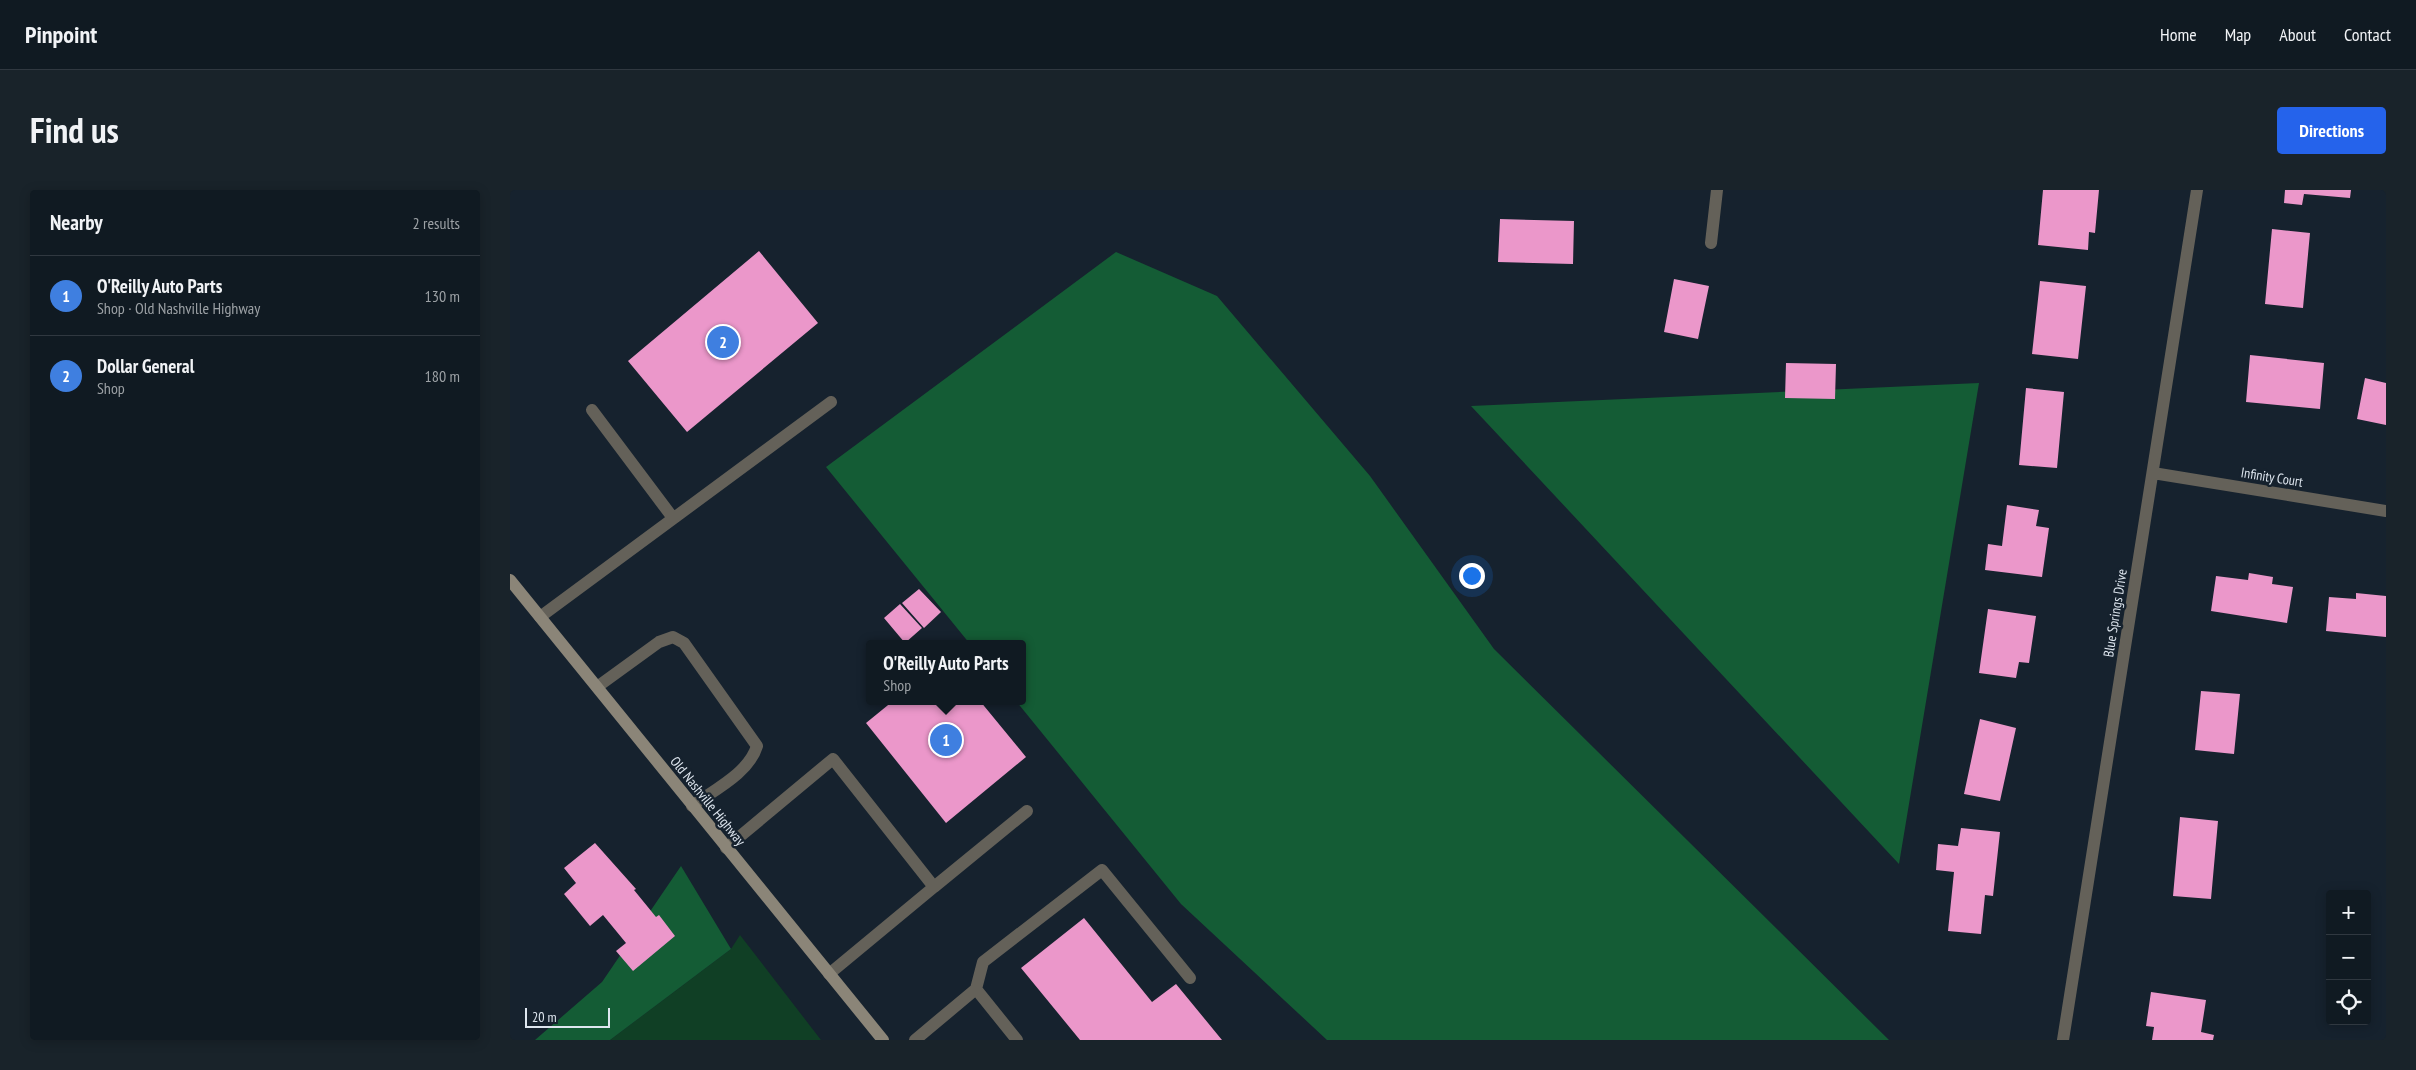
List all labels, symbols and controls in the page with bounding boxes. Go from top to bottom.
text: Pinpoint [25,19,97,50]
text: Home [2160,23,2197,46]
text: Map [2225,23,2251,46]
text: About [2279,23,2316,46]
text: Contact [2344,23,2391,46]
text: Find us [30,107,119,153]
button: Directions [2277,107,2386,154]
text: Nearby [50,209,103,236]
text: 2 results [413,213,460,233]
text: O'Reilly Auto Parts [97,274,222,298]
text: 1 [62,286,70,306]
text: 130 m [425,286,460,306]
text: Shop · Old Nashville Highway [97,298,260,318]
pin: 2 [707,323,739,361]
text: Dollar General [97,354,194,378]
text: 2 [62,366,70,386]
text: 180 m [425,366,460,386]
text: Shop [97,378,125,398]
street label: Infinity Court [2240,463,2304,491]
your location [1459,563,1485,589]
street label: Blue Springs Drive [2099,567,2131,658]
popup [866,640,1026,705]
text: O'Reilly Auto Parts [883,651,1009,675]
text: Shop [883,675,911,695]
pin: 1 [930,721,962,759]
street label: Old Nashville Highway [667,753,750,850]
map controls [2326,890,2371,1025]
button: + [2326,890,2371,935]
button: − [2326,935,2371,980]
button: locate [2326,980,2371,1025]
scale bar [525,1005,610,1028]
text: 20 m [532,1008,557,1026]

